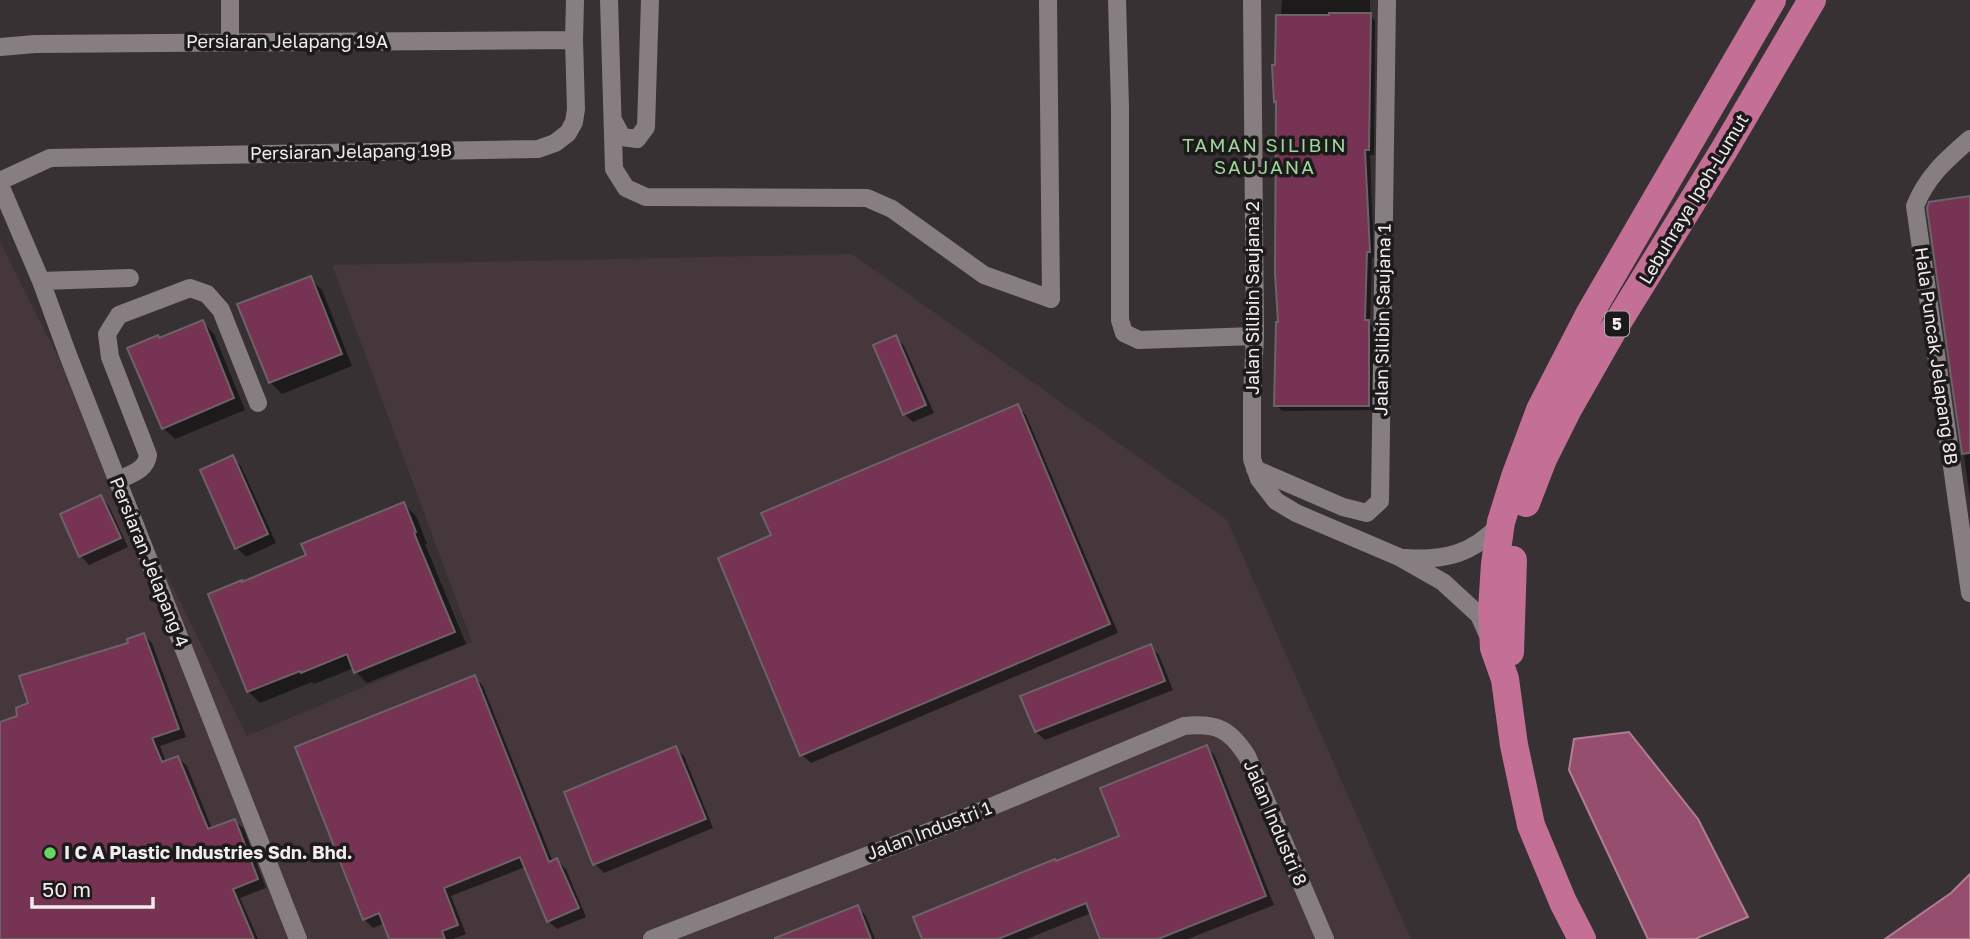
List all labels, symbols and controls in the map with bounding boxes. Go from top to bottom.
street label: Persiaran Jelapang 19A [186,30,388,52]
street label: Lebuhraya Ipoh-Lumut [1634,109,1753,288]
district label: TAMAN SILIBIN SAUJANA [1182,133,1348,178]
street label: Persiaran Jelapang 19B [250,138,452,164]
street label: Jalan Silibin Saujana 2 [1241,201,1263,395]
street label: Jalan Silibin Saujana 1 [1369,223,1395,416]
street label: Hala Puncak Jelapang 8B [1911,245,1963,466]
road number: 5 [1605,312,1629,336]
street label: Persiaran Jelapang 4 [106,473,194,650]
street label: Jalan Industri 8 [1240,756,1312,889]
street label: Jalan Industri 1 [863,796,995,864]
place label: I C A Plastic Industries Sdn. Bhd. [64,841,353,863]
marker: I C A Plastic Industries Sdn. Bhd. [42,845,58,861]
scale bar [32,866,152,910]
text: 50 m [42,876,91,902]

